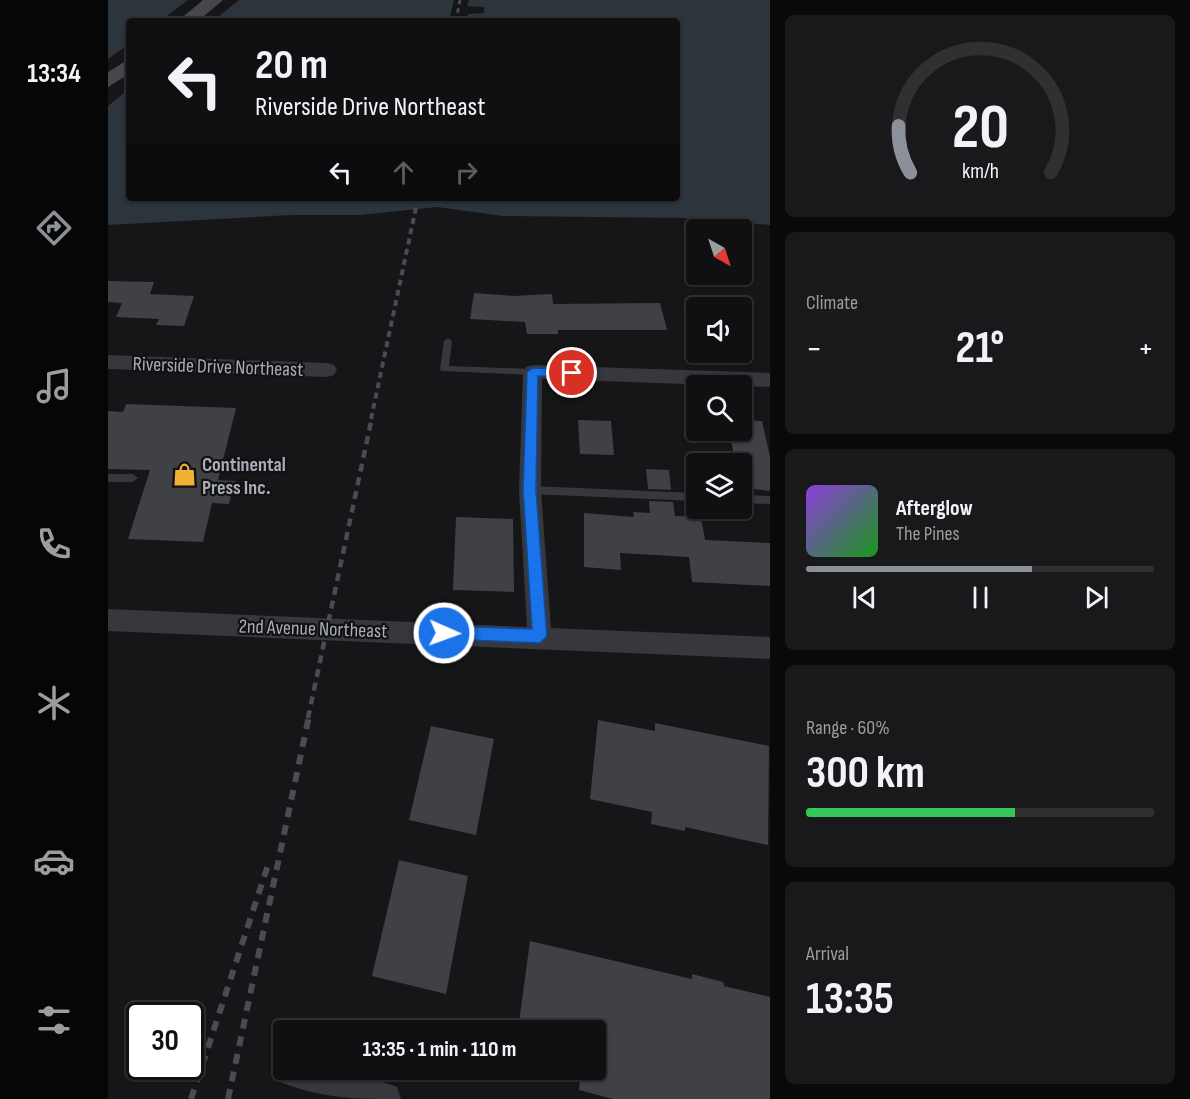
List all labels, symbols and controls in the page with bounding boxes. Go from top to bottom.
text: 20 m [255,40,328,91]
icon: left [156,42,234,120]
text: 13:34 [27,58,81,90]
text: Riverside Drive Northeast [255,91,486,123]
text: 20 [951,91,1009,166]
icon: left [324,156,357,189]
icon: ahead [387,156,420,189]
icon: right [450,156,483,189]
text: km/h [961,159,999,184]
icon: directions [33,207,75,249]
north arrow [686,219,752,285]
map controls [686,219,752,519]
text: Climate [806,291,858,315]
button: sound [686,297,752,363]
text: 21° [956,321,1004,376]
text: − [806,329,822,369]
text: + [1138,329,1154,369]
pin [546,347,597,398]
street label: Riverside Drive Northeast [132,352,304,382]
icon: arrive [555,356,588,389]
icon: music [33,365,75,407]
button: search [686,375,752,441]
place label: Continental Press Inc. [202,453,286,500]
button: layers [686,453,752,519]
shop icon: Continental Press Inc. [171,462,197,488]
text: Afterglow [896,495,973,522]
text: The Pines [896,522,960,546]
icon: phone [33,523,75,565]
icon: previous [848,581,881,614]
icon: pause [964,581,997,614]
icon: next [1080,581,1113,614]
position arrow [412,601,476,665]
street label: 2nd Avenue Northeast [238,614,388,644]
icon: climate [33,682,75,724]
text: Range · 60% [806,716,890,740]
text: 300 km [806,746,925,801]
icon: car [33,840,75,882]
text: Arrival [806,942,849,966]
text: 13:35 [806,972,894,1027]
icon: filters [33,999,75,1041]
speed limit sign: 30 [126,1002,204,1080]
text: 13:35 · 1 min · 110 m [363,1036,516,1063]

